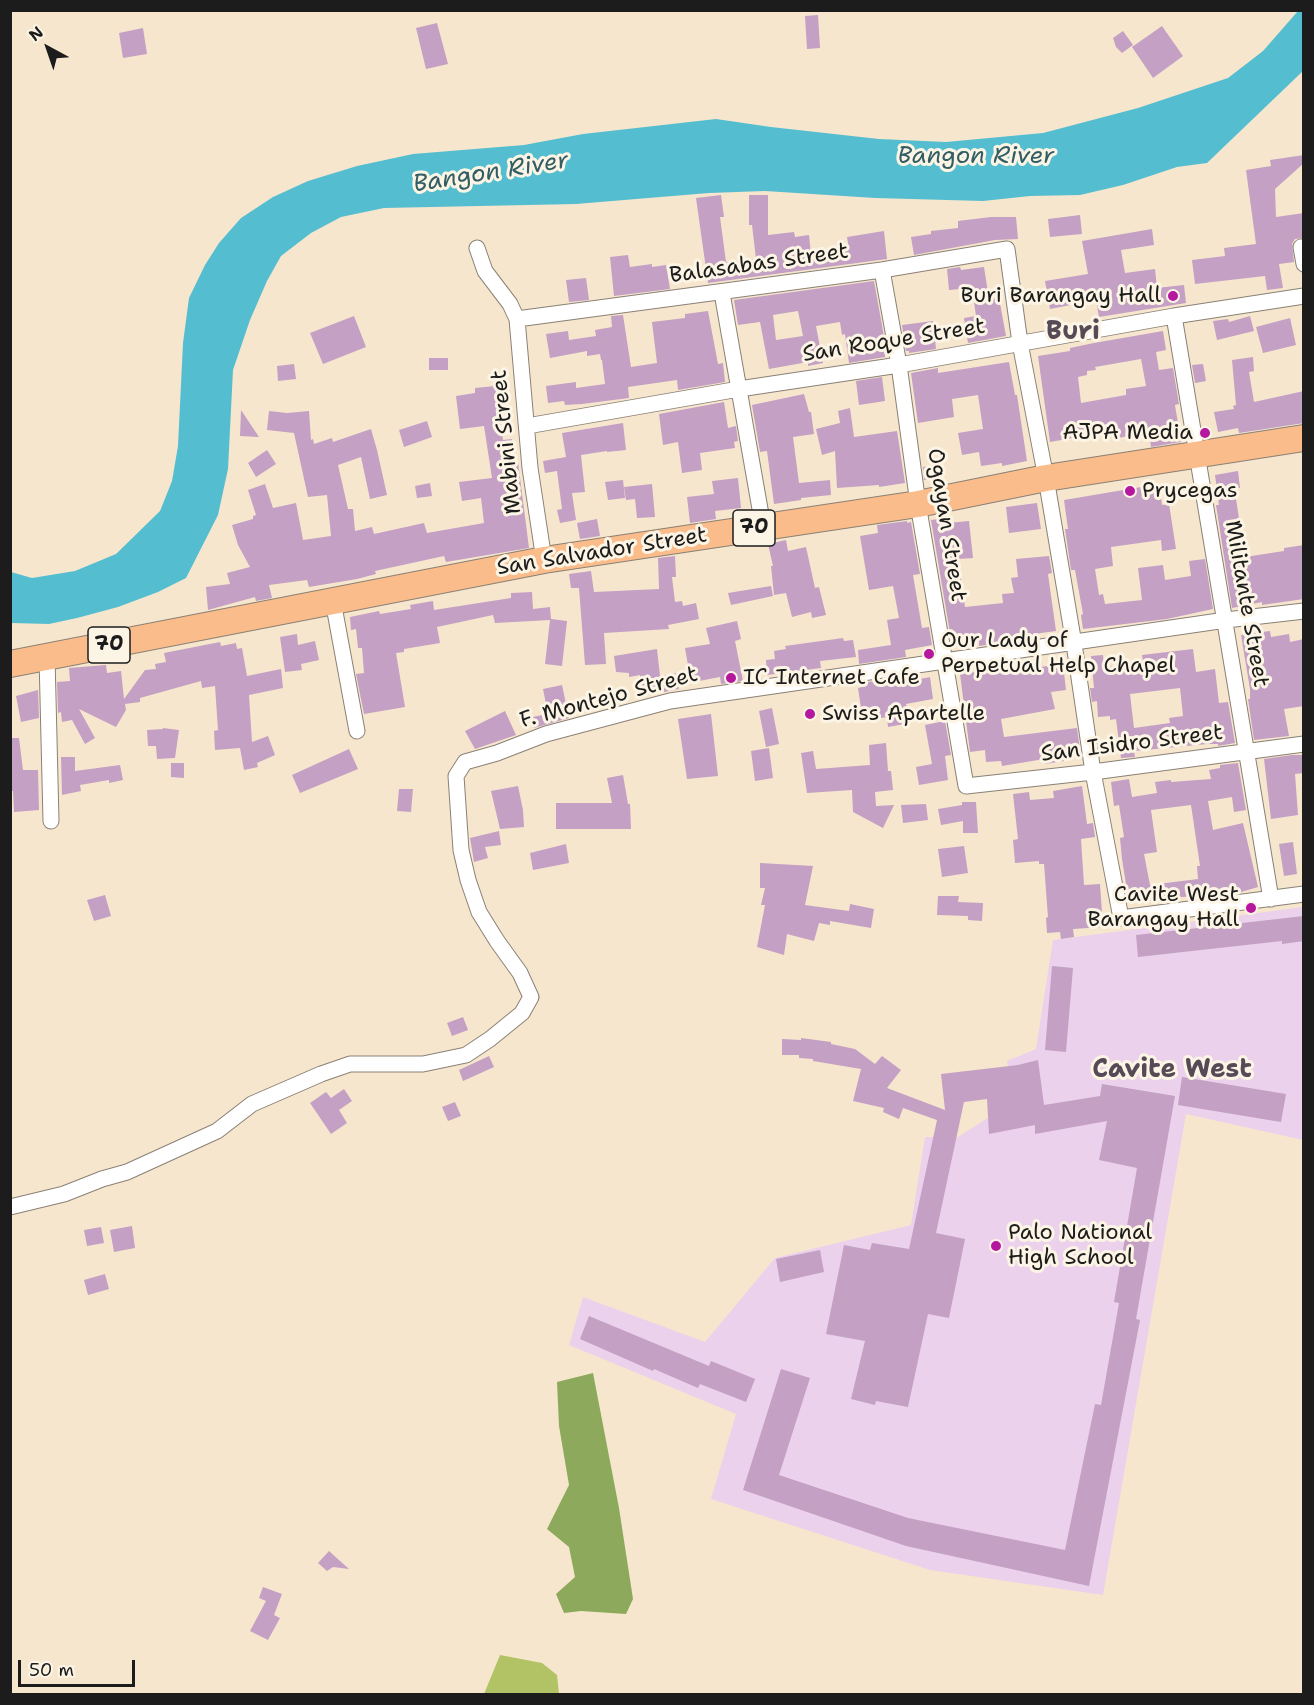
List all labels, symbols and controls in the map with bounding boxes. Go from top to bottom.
north arrow [18,18,78,78]
text: N [24,22,48,46]
water label: Bangon River [898,143,1054,171]
water label: Bangon River [411,147,571,199]
street label: Balasabas Street [668,238,850,290]
place label: Buri Barangay Hall [961,283,1161,309]
marker: Buri Barangay Hall [1166,289,1180,303]
street label: San Roque Street [801,314,987,368]
district label: Buri [1046,316,1100,348]
street label: Mabini Street [486,368,528,516]
place label: AJPA Media [1063,420,1193,446]
marker: AJPA Media [1198,426,1212,440]
street label: Ogayan Street [921,447,971,603]
place label: Prycegas [1142,478,1238,504]
marker: Prycegas [1123,484,1137,498]
road number: 70 [733,510,775,546]
street label: Militante Street [1218,518,1274,690]
street label: San Salvador Street [495,522,709,582]
road number: 70 [88,627,130,663]
place label: Our Lady of Perpetual Help Chapel [941,628,1175,680]
marker: Our Lady of Perpetual Help Chapel [922,647,936,661]
street label: F. Montejo Street [517,662,701,734]
place label: IC Internet Cafe [743,665,920,691]
marker: IC Internet Cafe [724,671,738,685]
place label: Swiss Apartelle [822,701,985,727]
marker: Swiss Apartelle [803,707,817,721]
street label: San Isidro Street [1040,720,1224,768]
place label: Cavite West Barangay Hall [1087,882,1239,933]
marker: Cavite West Barangay Hall [1244,901,1258,915]
district label: Cavite West [1092,1054,1252,1086]
place label: Palo National High School [1008,1220,1152,1272]
marker: Palo National High School [989,1239,1003,1253]
scale bar [21,1648,138,1686]
text: 50 m [29,1658,74,1682]

